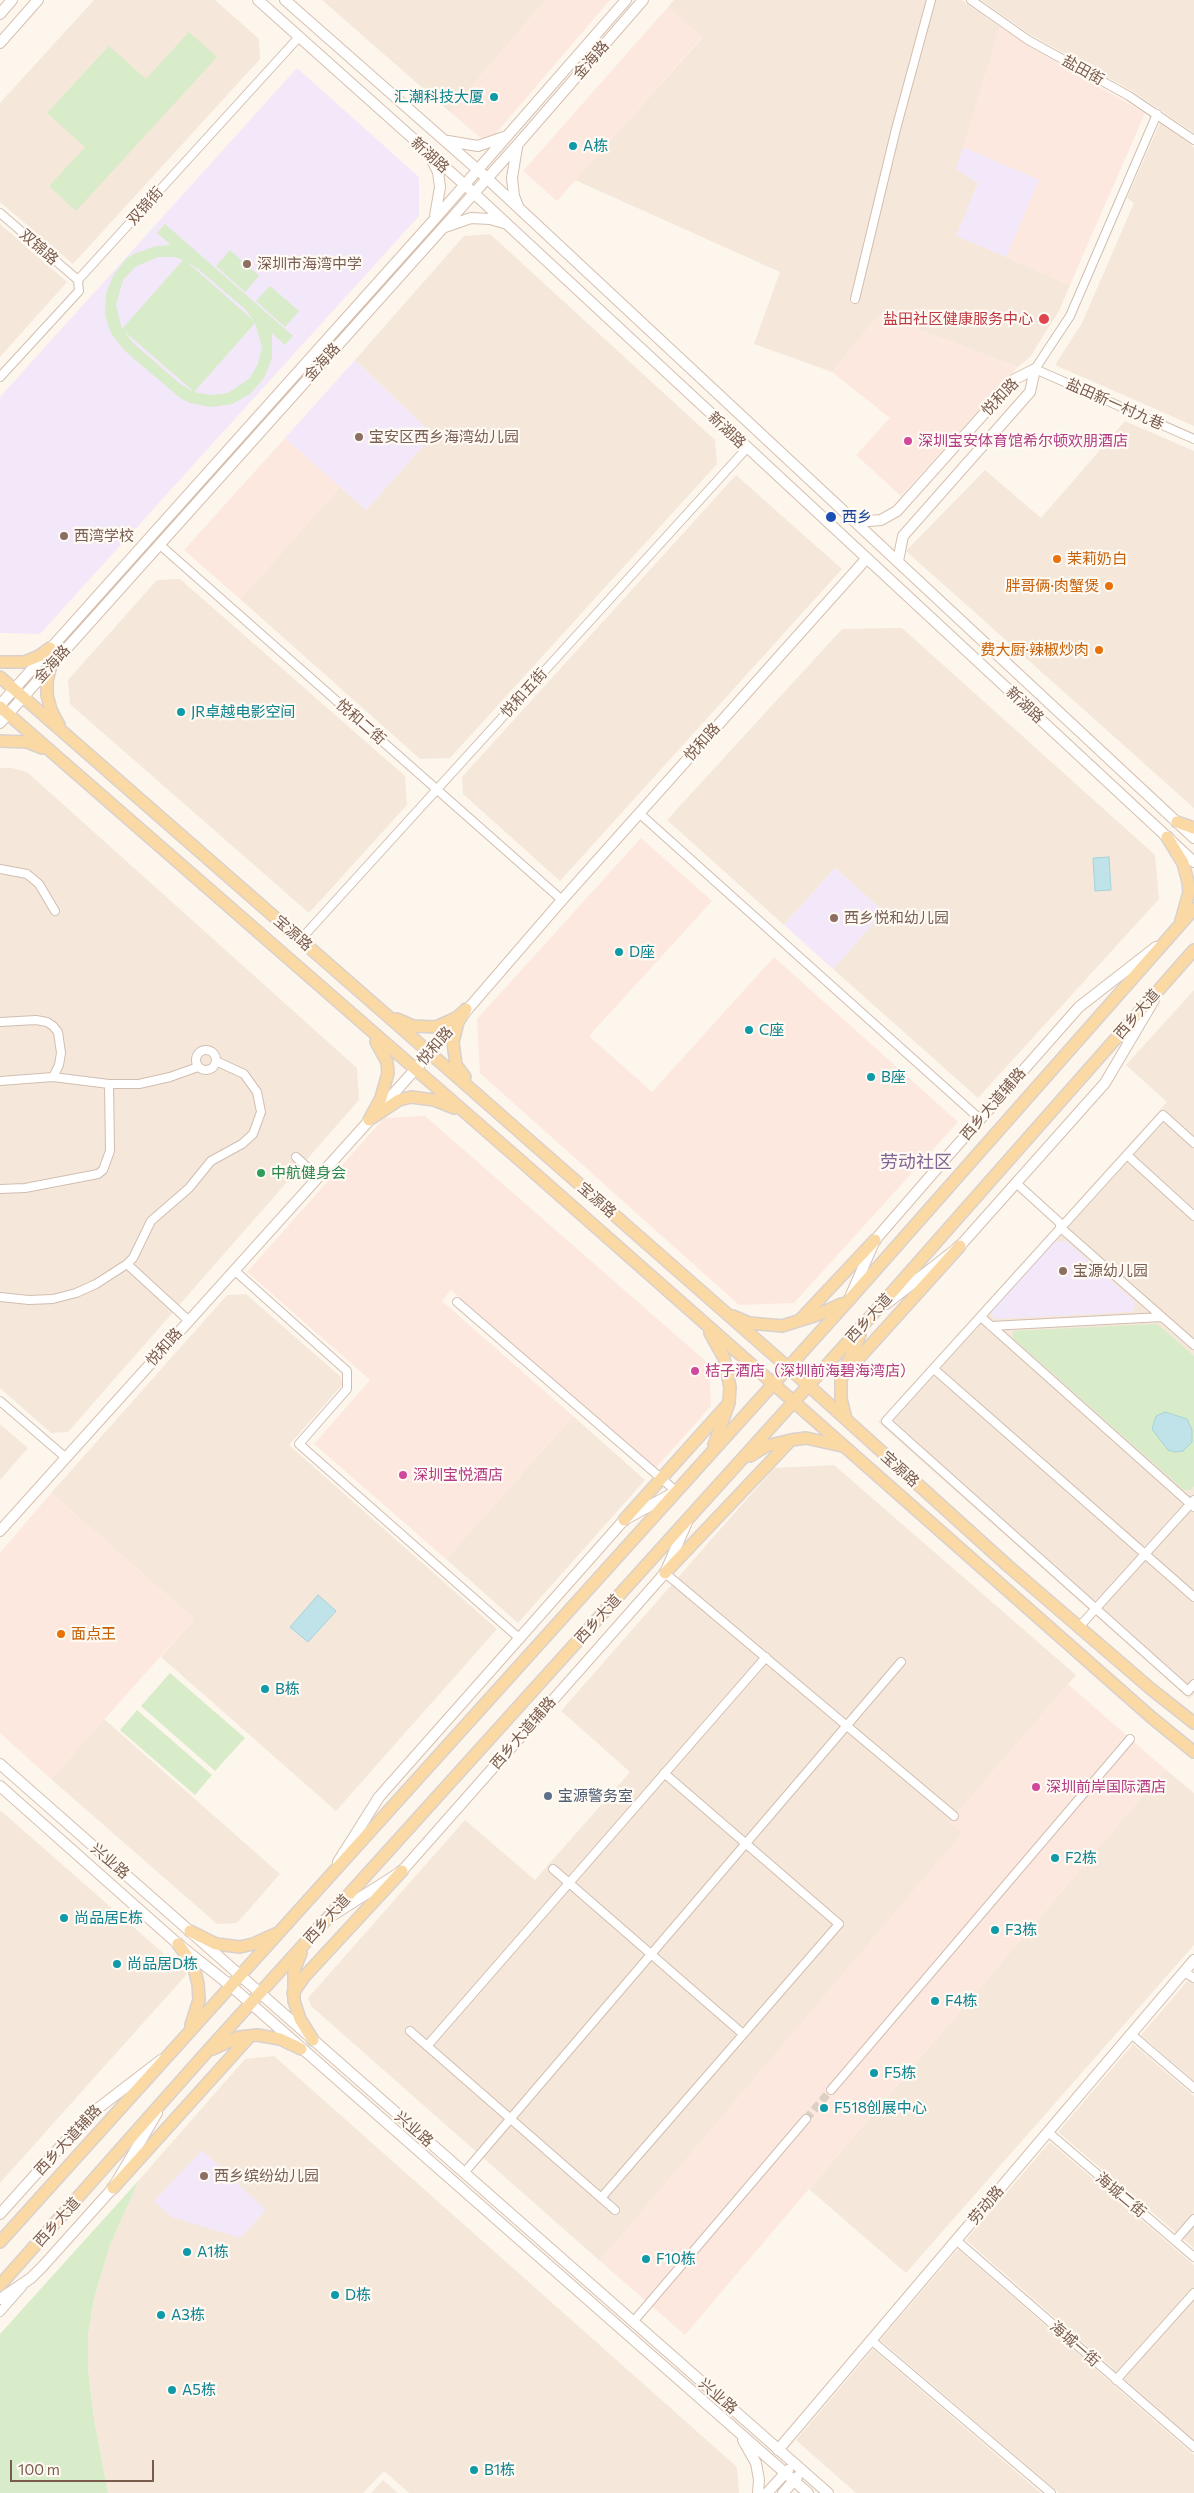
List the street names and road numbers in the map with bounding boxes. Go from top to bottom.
street label: 金海路 [569,37,613,83]
street label: 盐田街 [1059,51,1107,89]
street label: 新湖路 [407,133,453,177]
street label: 双锦街 [123,183,167,229]
street label: 双锦路 [16,225,62,269]
street label: 金海路 [300,339,344,385]
street label: 盐田新一村九巷 [1063,374,1167,434]
street label: 悦和路 [978,375,1022,419]
street label: 新湖路 [704,408,750,452]
street label: 金海路 [30,641,74,687]
street label: 悦和五街 [497,665,551,721]
street label: 新湖路 [1002,683,1048,727]
street label: 悦和二街 [332,696,390,748]
street label: 悦和路 [680,719,724,765]
street label: 宝源路 [270,911,316,955]
street label: 西乡大道 [1111,985,1163,1043]
street label: 悦和路 [413,1023,457,1069]
street label: 西乡大道辅路 [957,1064,1029,1144]
street label: 宝源路 [574,1178,620,1222]
street label: 西乡大道 [842,1290,896,1346]
street label: 悦和路 [142,1324,186,1370]
street label: 宝源路 [877,1447,923,1491]
street label: 西乡大道 [571,1591,625,1647]
street label: 西乡大道辅路 [487,1693,559,1773]
street label: 兴业路 [87,1839,133,1883]
street label: 西乡大道 [300,1891,354,1947]
street label: 西乡大道辅路 [31,2101,105,2179]
street label: 兴业路 [391,2107,437,2151]
street label: 海城二街 [1092,2169,1150,2221]
street label: 劳动路 [965,2182,1007,2228]
street label: 西乡大道 [30,2194,84,2250]
street label: 海城一街 [1046,2318,1104,2370]
street label: 兴业路 [695,2374,741,2418]

